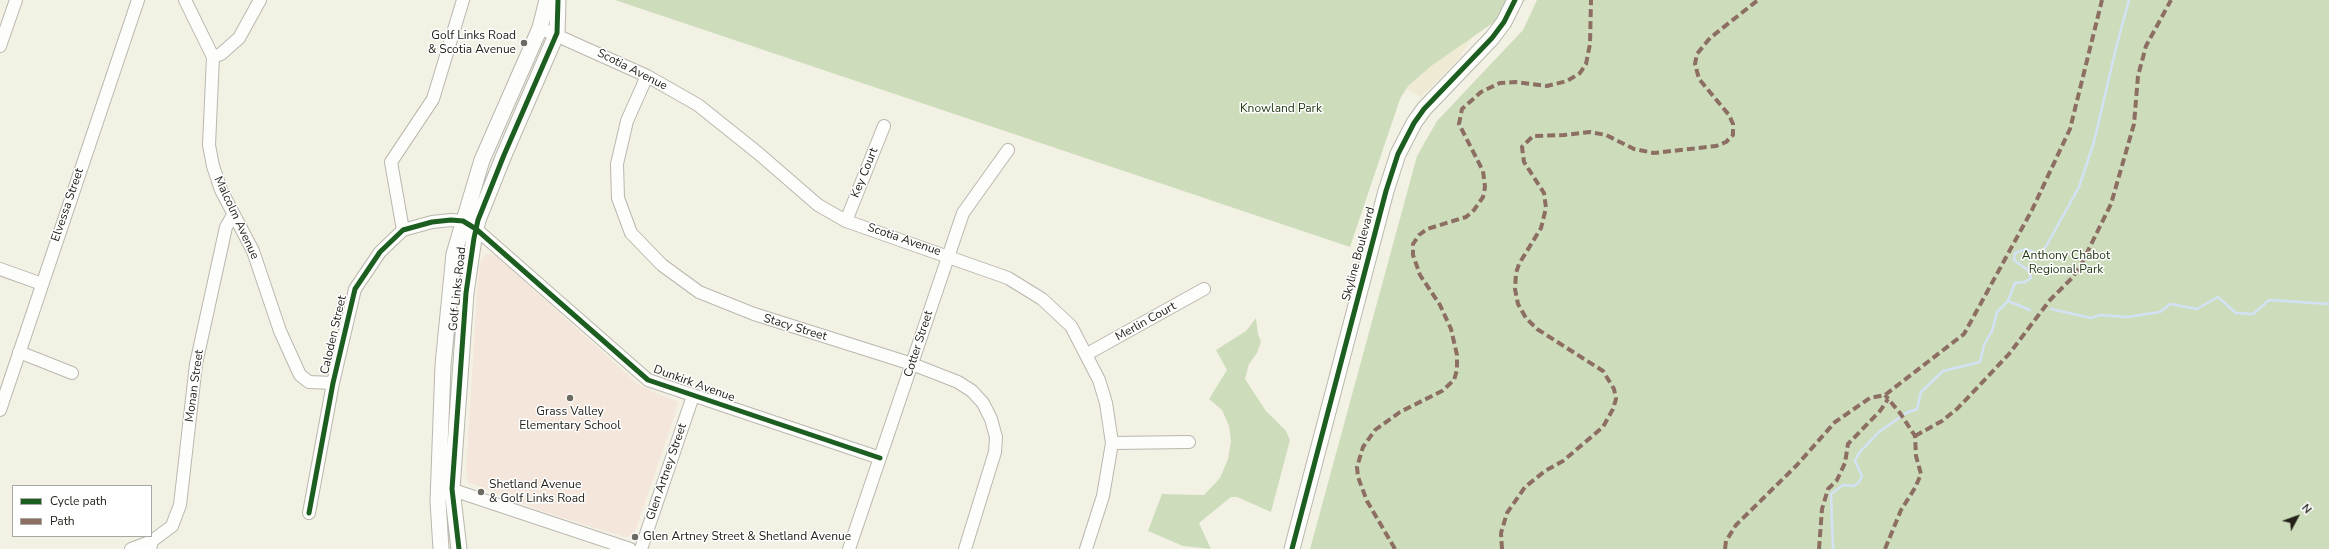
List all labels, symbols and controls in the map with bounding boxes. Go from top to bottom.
place label: Golf Links Road & Scotia Avenue [428,29,516,57]
marker: Golf Links Road & Scotia Avenue [519,38,529,48]
street label: Scotia Avenue [595,46,669,94]
park label: Knowland Park [1240,102,1322,116]
street label: Key Court [848,146,882,200]
street label: Elvessa Street [49,166,87,244]
street label: Malcolm Avenue [210,174,262,262]
street label: Skyline Boulevard [1340,205,1378,303]
street label: Scotia Avenue [865,221,943,259]
street label: Golf Links Road [446,246,470,332]
park label: Anthony Chabot Regional Park [2022,249,2110,277]
street label: Caloden Street [318,294,350,376]
street label: Merlin Court [1113,299,1179,345]
street label: Cotter Street [901,309,937,379]
street label: Stacy Street [762,312,828,344]
street label: Monan Street [183,349,207,423]
street label: Dunkirk Avenue [651,363,737,405]
marker: Grass Valley Elementary School [565,393,575,403]
place label: Grass Valley Elementary School [519,405,621,433]
street label: Glen Artney Street [644,422,690,522]
place label: Shetland Avenue & Golf Links Road [489,478,585,506]
legend [12,485,152,537]
marker: Shetland Avenue & Golf Links Road [476,487,486,497]
text: Cycle path [50,493,107,509]
north arrow [2277,497,2317,537]
text: N [2298,501,2315,517]
text: Path [50,513,75,529]
place label: Glen Artney Street & Shetland Avenue [643,530,851,544]
marker: Glen Artney Street & Shetland Avenue [630,532,640,542]

